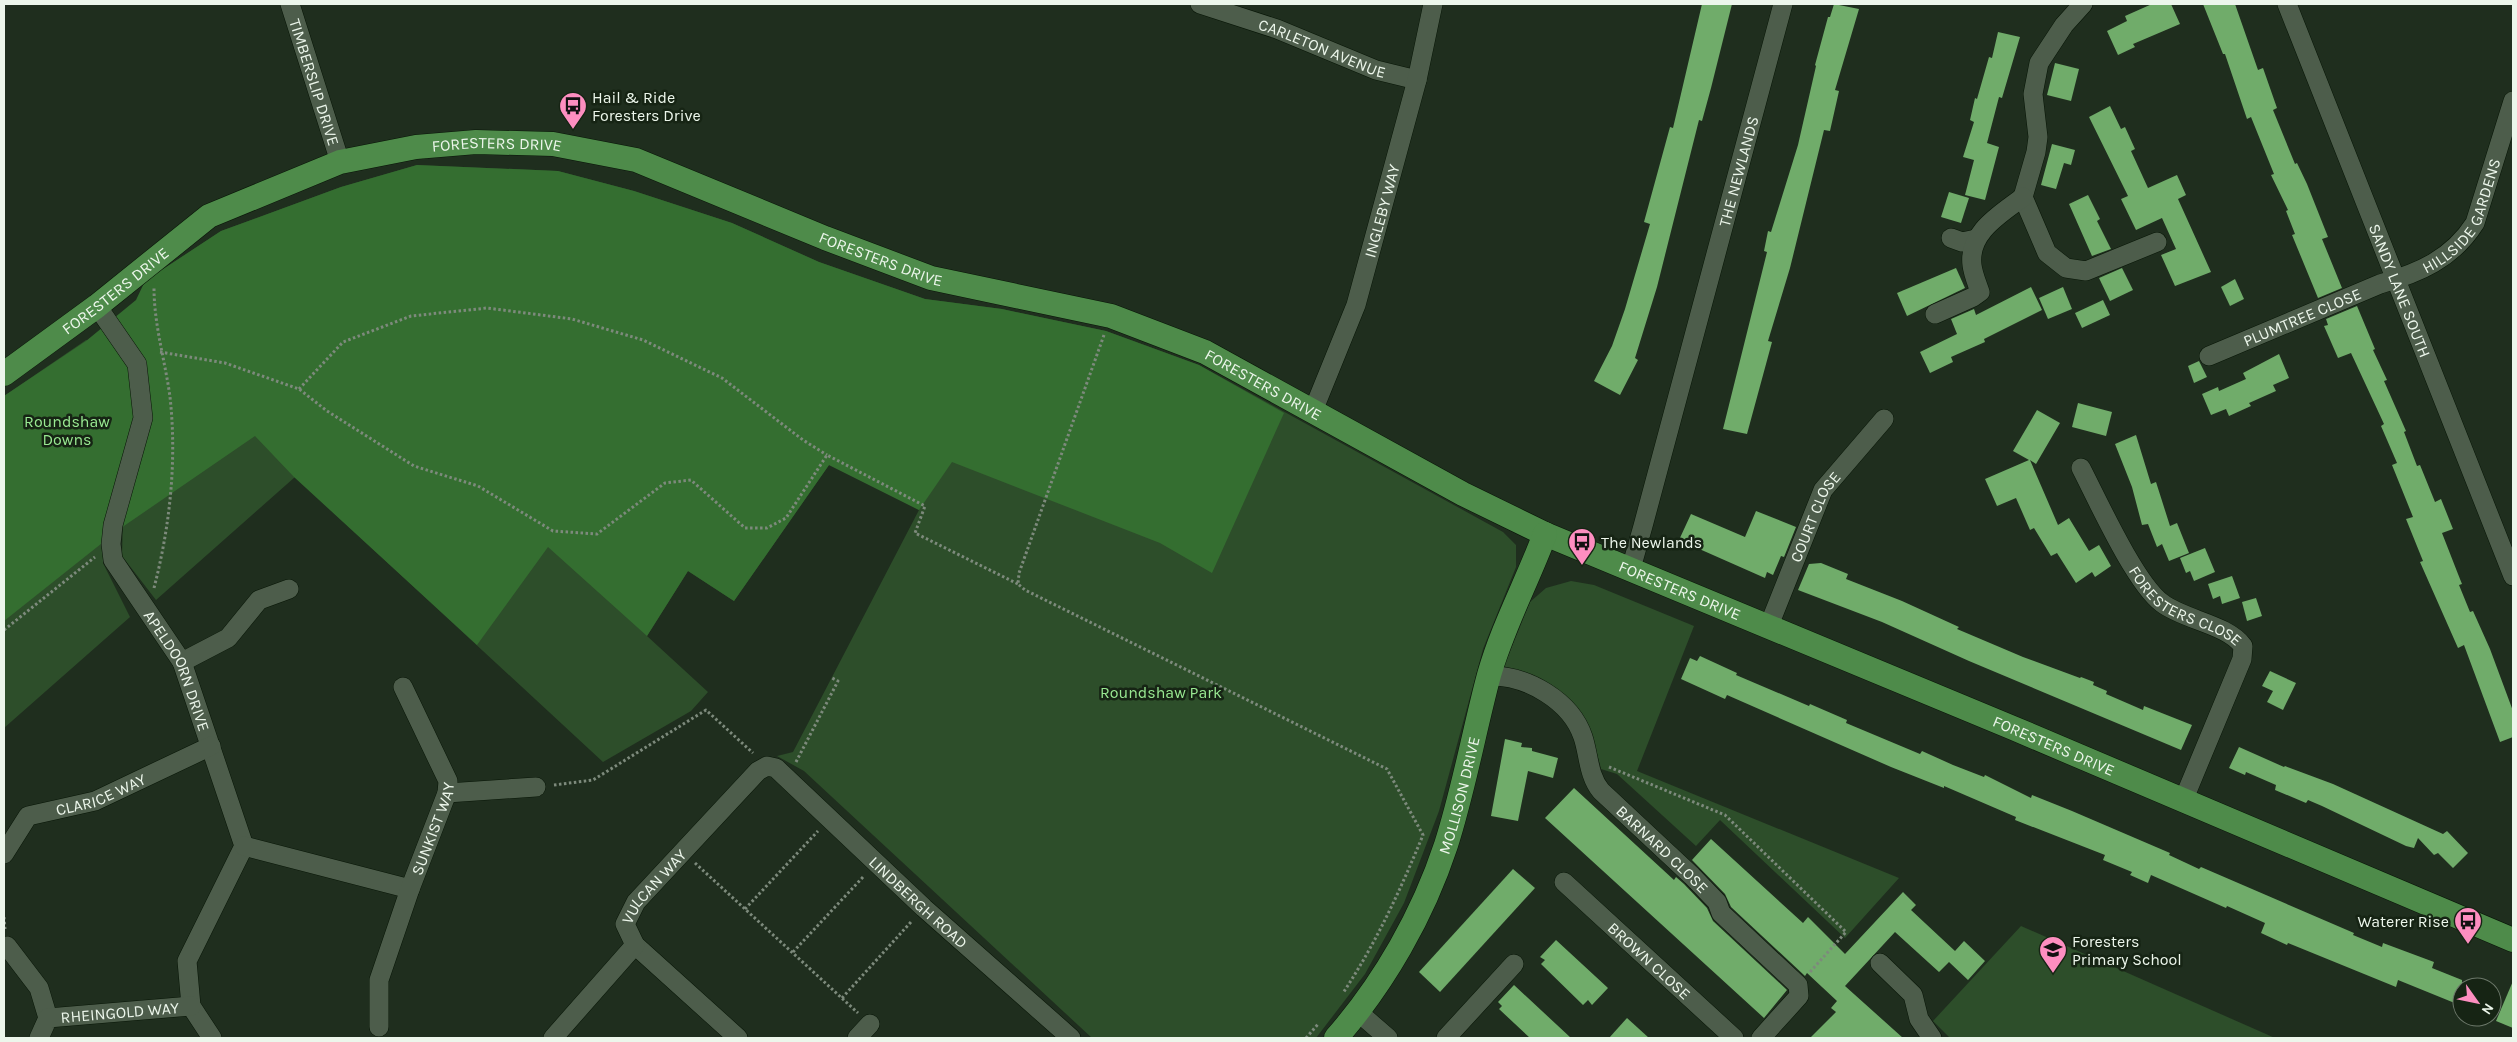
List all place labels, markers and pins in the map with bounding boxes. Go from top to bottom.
place label: Hail & Ride Foresters Drive [592,88,701,125]
bus stop icon: Hail & Ride Foresters Drive [558,91,588,130]
bus stop icon: The Newlands [1567,527,1597,566]
place label: The Newlands [1601,533,1702,552]
bus stop icon: Waterer Rise [2453,906,2483,945]
place label: Waterer Rise [2357,912,2449,931]
place label: Foresters Primary School [2072,932,2182,969]
school or university icon: Foresters Primary School [2038,935,2068,974]

